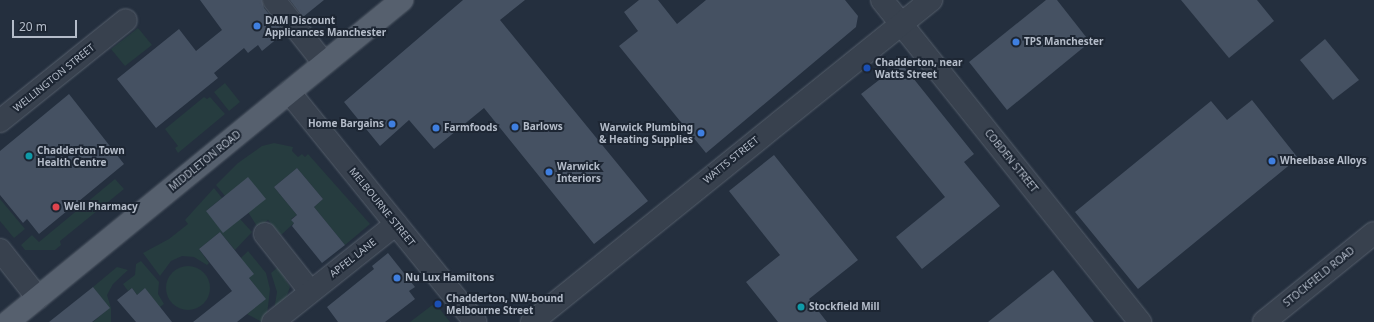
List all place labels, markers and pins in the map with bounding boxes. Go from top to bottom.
place label: DAM Discount Applicances Manchester [265,14,386,38]
marker: DAM Discount Applicances Manchester [252,21,262,31]
place label: TPS Manchester [1024,36,1103,48]
marker: TPS Manchester [1011,37,1021,47]
place label: Chadderton, near Watts Street [875,56,962,80]
marker: Chadderton, near Watts Street [862,63,872,73]
place label: Home Bargains [308,118,384,130]
marker: Home Bargains [387,119,397,129]
place label: Barlows [523,121,563,133]
place label: Warwick Plumbing & Heating Supplies [599,121,693,144]
place label: Farmfoods [444,122,497,134]
marker: Barlows [510,122,520,132]
marker: Farmfoods [431,123,441,133]
marker: Warwick Plumbing & Heating Supplies [696,128,706,138]
place label: Chadderton Town Health Centre [37,144,125,168]
marker: Chadderton Town Health Centre [24,151,34,161]
place label: Wheelbase Alloys [1280,155,1367,167]
marker: Wheelbase Alloys [1267,156,1277,166]
place label: Warwick Interiors [557,160,601,184]
marker: Warwick Interiors [544,167,554,177]
place label: Well Pharmacy [64,201,138,213]
marker: Well Pharmacy [51,202,61,212]
place label: Nu Lux Hamiltons [405,272,494,284]
marker: Nu Lux Hamiltons [392,273,402,283]
place label: Chadderton, NW-bound Melbourne Street [446,292,563,316]
marker: Chadderton, NW-bound Melbourne Street [433,299,443,309]
place label: Stockfield Mill [809,301,880,313]
marker: Stockfield Mill [796,302,806,312]

